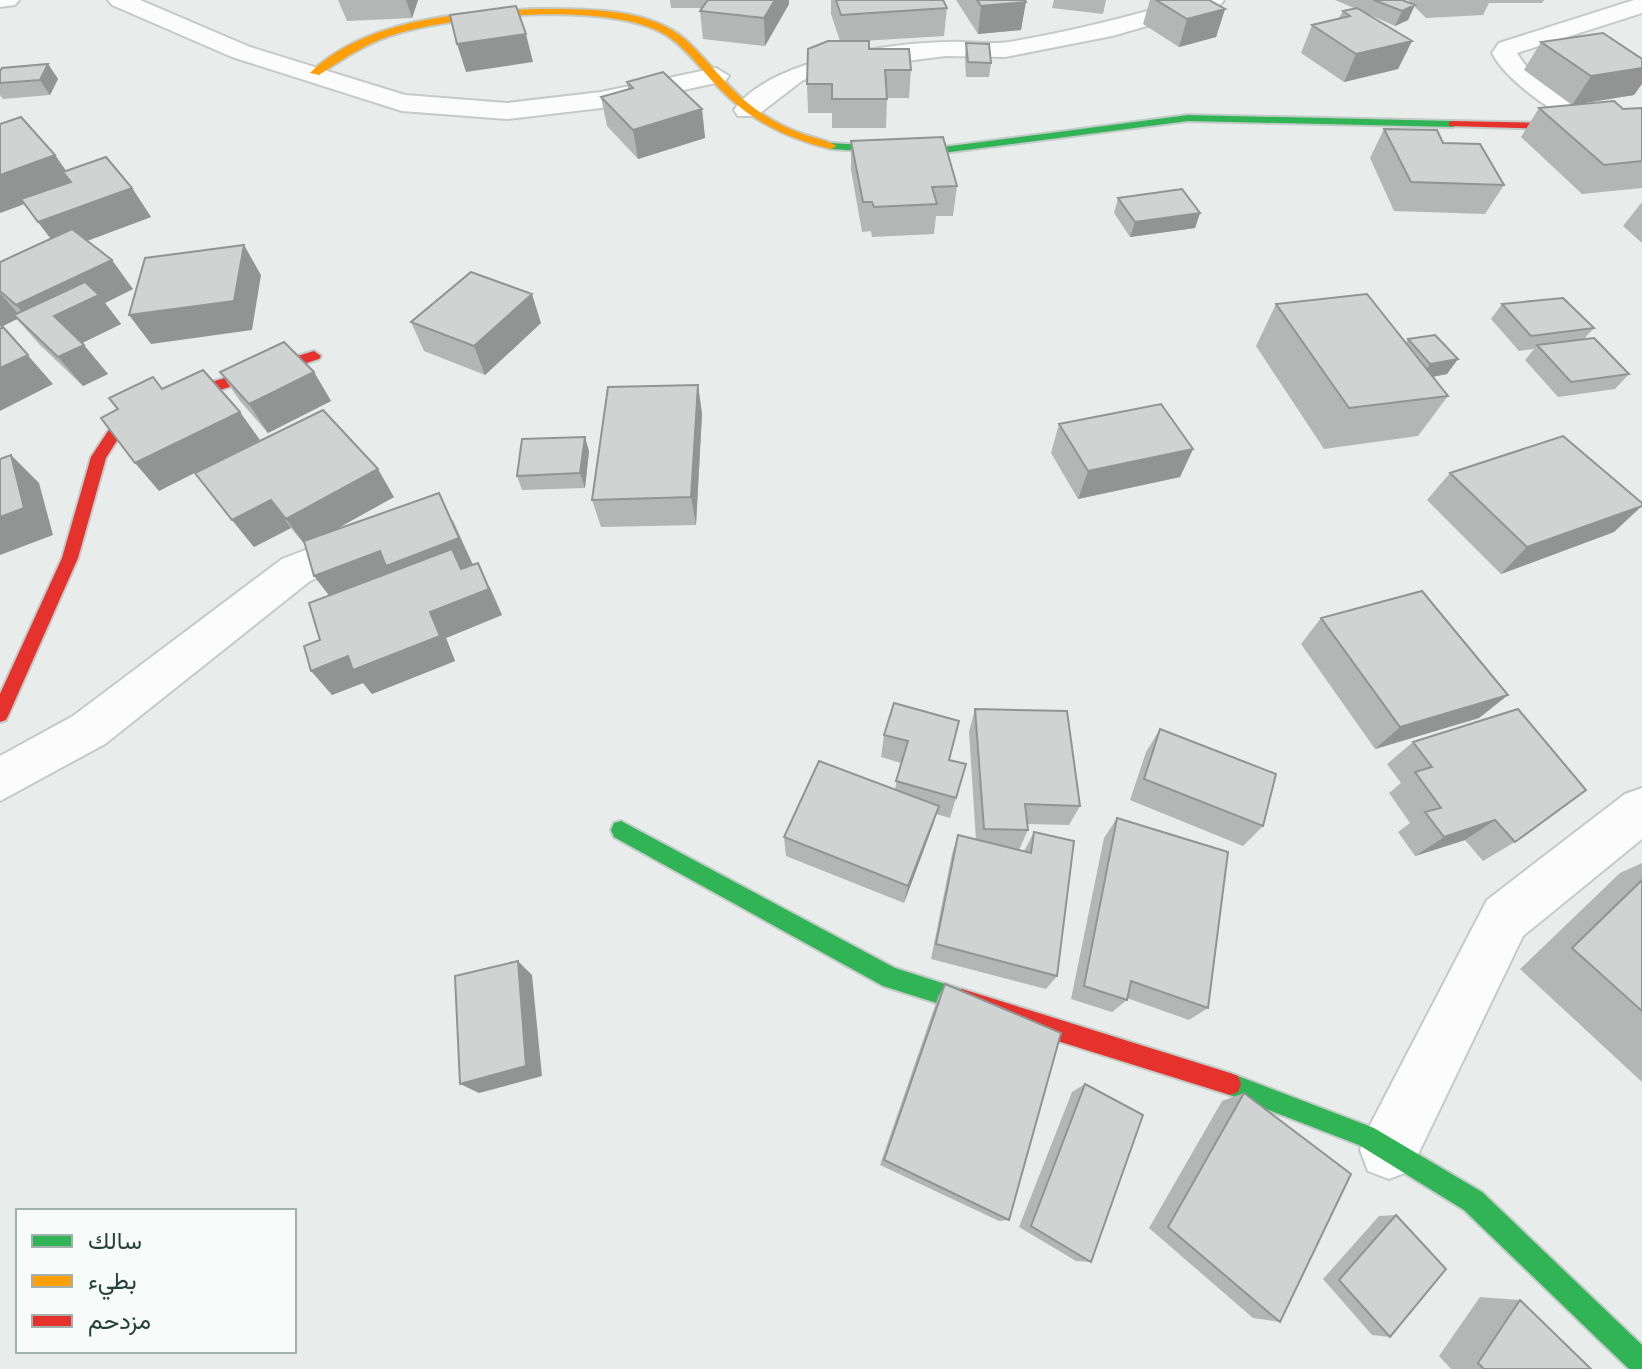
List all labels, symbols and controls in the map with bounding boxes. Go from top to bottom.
legend [16,1209,296,1353]
text: سالك [88,1230,142,1254]
text: بطيء [88,1270,137,1300]
text: مزدحم [88,1310,151,1337]

